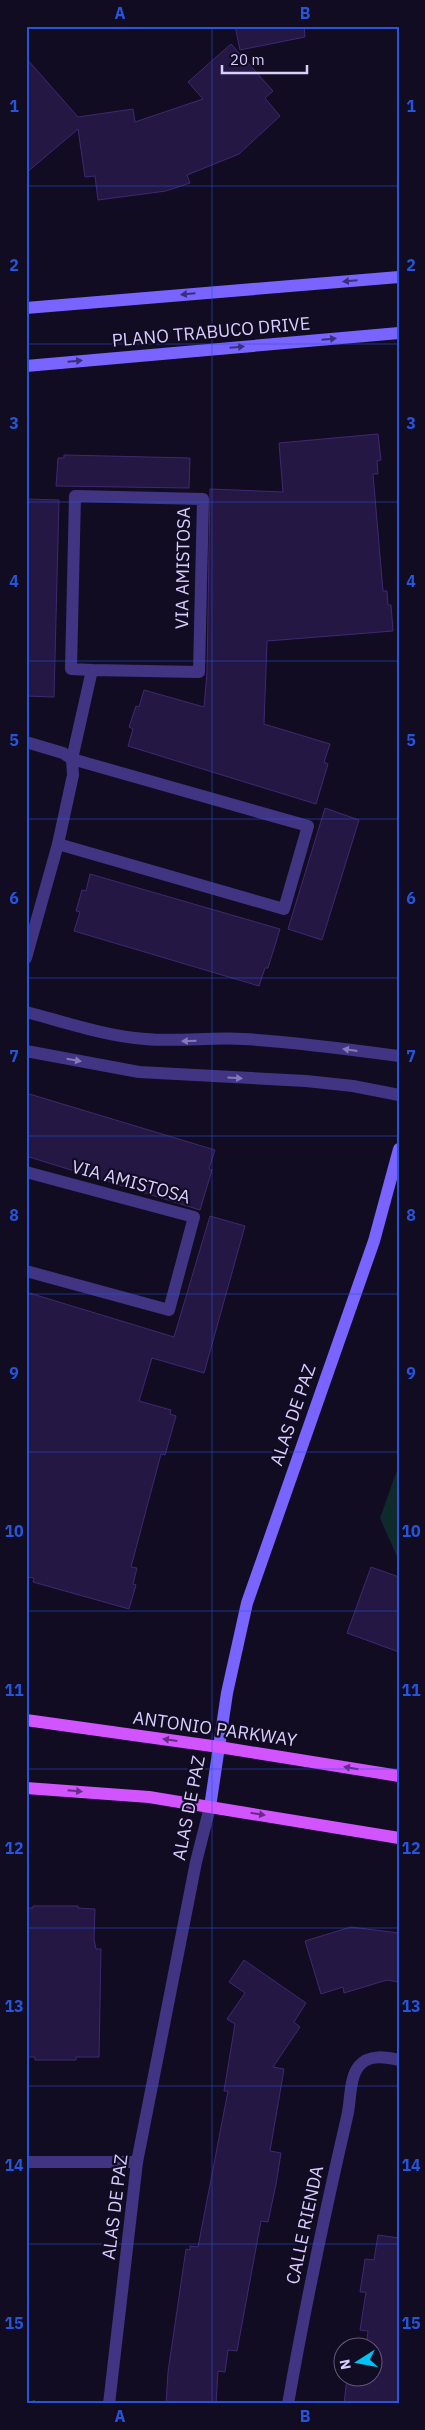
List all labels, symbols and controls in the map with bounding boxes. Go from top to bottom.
text: A [115,3,126,23]
text: B [300,3,311,23]
scale bar [222,42,308,74]
text: 20 m [230,50,265,69]
text: 1 [9,96,19,116]
text: 1 [406,96,416,116]
text: 2 [9,255,19,275]
text: 2 [406,255,416,275]
one-way arrow [342,277,358,285]
one-way arrow [180,291,196,299]
street label: PLANO TRABUCO DRIVE [111,311,311,352]
one-way arrow [321,335,337,343]
one-way arrow [229,343,245,351]
one-way arrow [67,357,83,365]
text: 3 [9,413,19,433]
text: 3 [406,413,416,433]
street label: VIA AMISTOSA [170,506,195,629]
text: 4 [9,571,19,591]
text: 4 [406,571,416,591]
text: 5 [9,730,19,750]
text: 5 [406,730,416,750]
text: 6 [9,888,19,908]
text: 6 [406,888,416,908]
one-way arrow [180,1037,196,1045]
text: 7 [9,1046,19,1066]
one-way arrow [342,1046,358,1054]
text: 7 [406,1046,416,1066]
one-way arrow [67,1056,82,1064]
one-way arrow [228,1074,244,1082]
street label: VIA AMISTOSA [69,1155,194,1209]
text: 8 [9,1205,19,1225]
text: 8 [406,1205,416,1225]
street label: ALAS DE PAZ [264,1361,321,1469]
text: 9 [9,1363,19,1383]
text: 9 [406,1363,416,1383]
text: 10 [4,1521,24,1541]
text: 10 [401,1521,421,1541]
text: 11 [4,1680,24,1700]
text: 11 [401,1680,421,1700]
street label: ANTONIO PARKWAY [132,1706,299,1751]
one-way arrow [162,1736,178,1744]
street label: ALAS DE PAZ [167,1754,210,1862]
one-way arrow [342,1763,358,1771]
one-way arrow [67,1788,83,1796]
one-way arrow [250,1811,266,1819]
text: 12 [4,1838,24,1858]
text: 12 [401,1838,421,1858]
text: 13 [4,1996,24,2016]
text: 13 [401,1996,421,2016]
street label: ALAS DE PAZ [97,2153,132,2261]
text: 14 [4,2155,24,2175]
text: 14 [401,2155,421,2175]
street label: CALLE RIENDA [281,2163,328,2286]
text: 15 [4,2313,24,2333]
text: 15 [401,2313,421,2333]
north arrow [332,2338,382,2388]
text: N [335,2358,355,2371]
text: A [115,2406,126,2426]
text: B [300,2406,311,2426]

